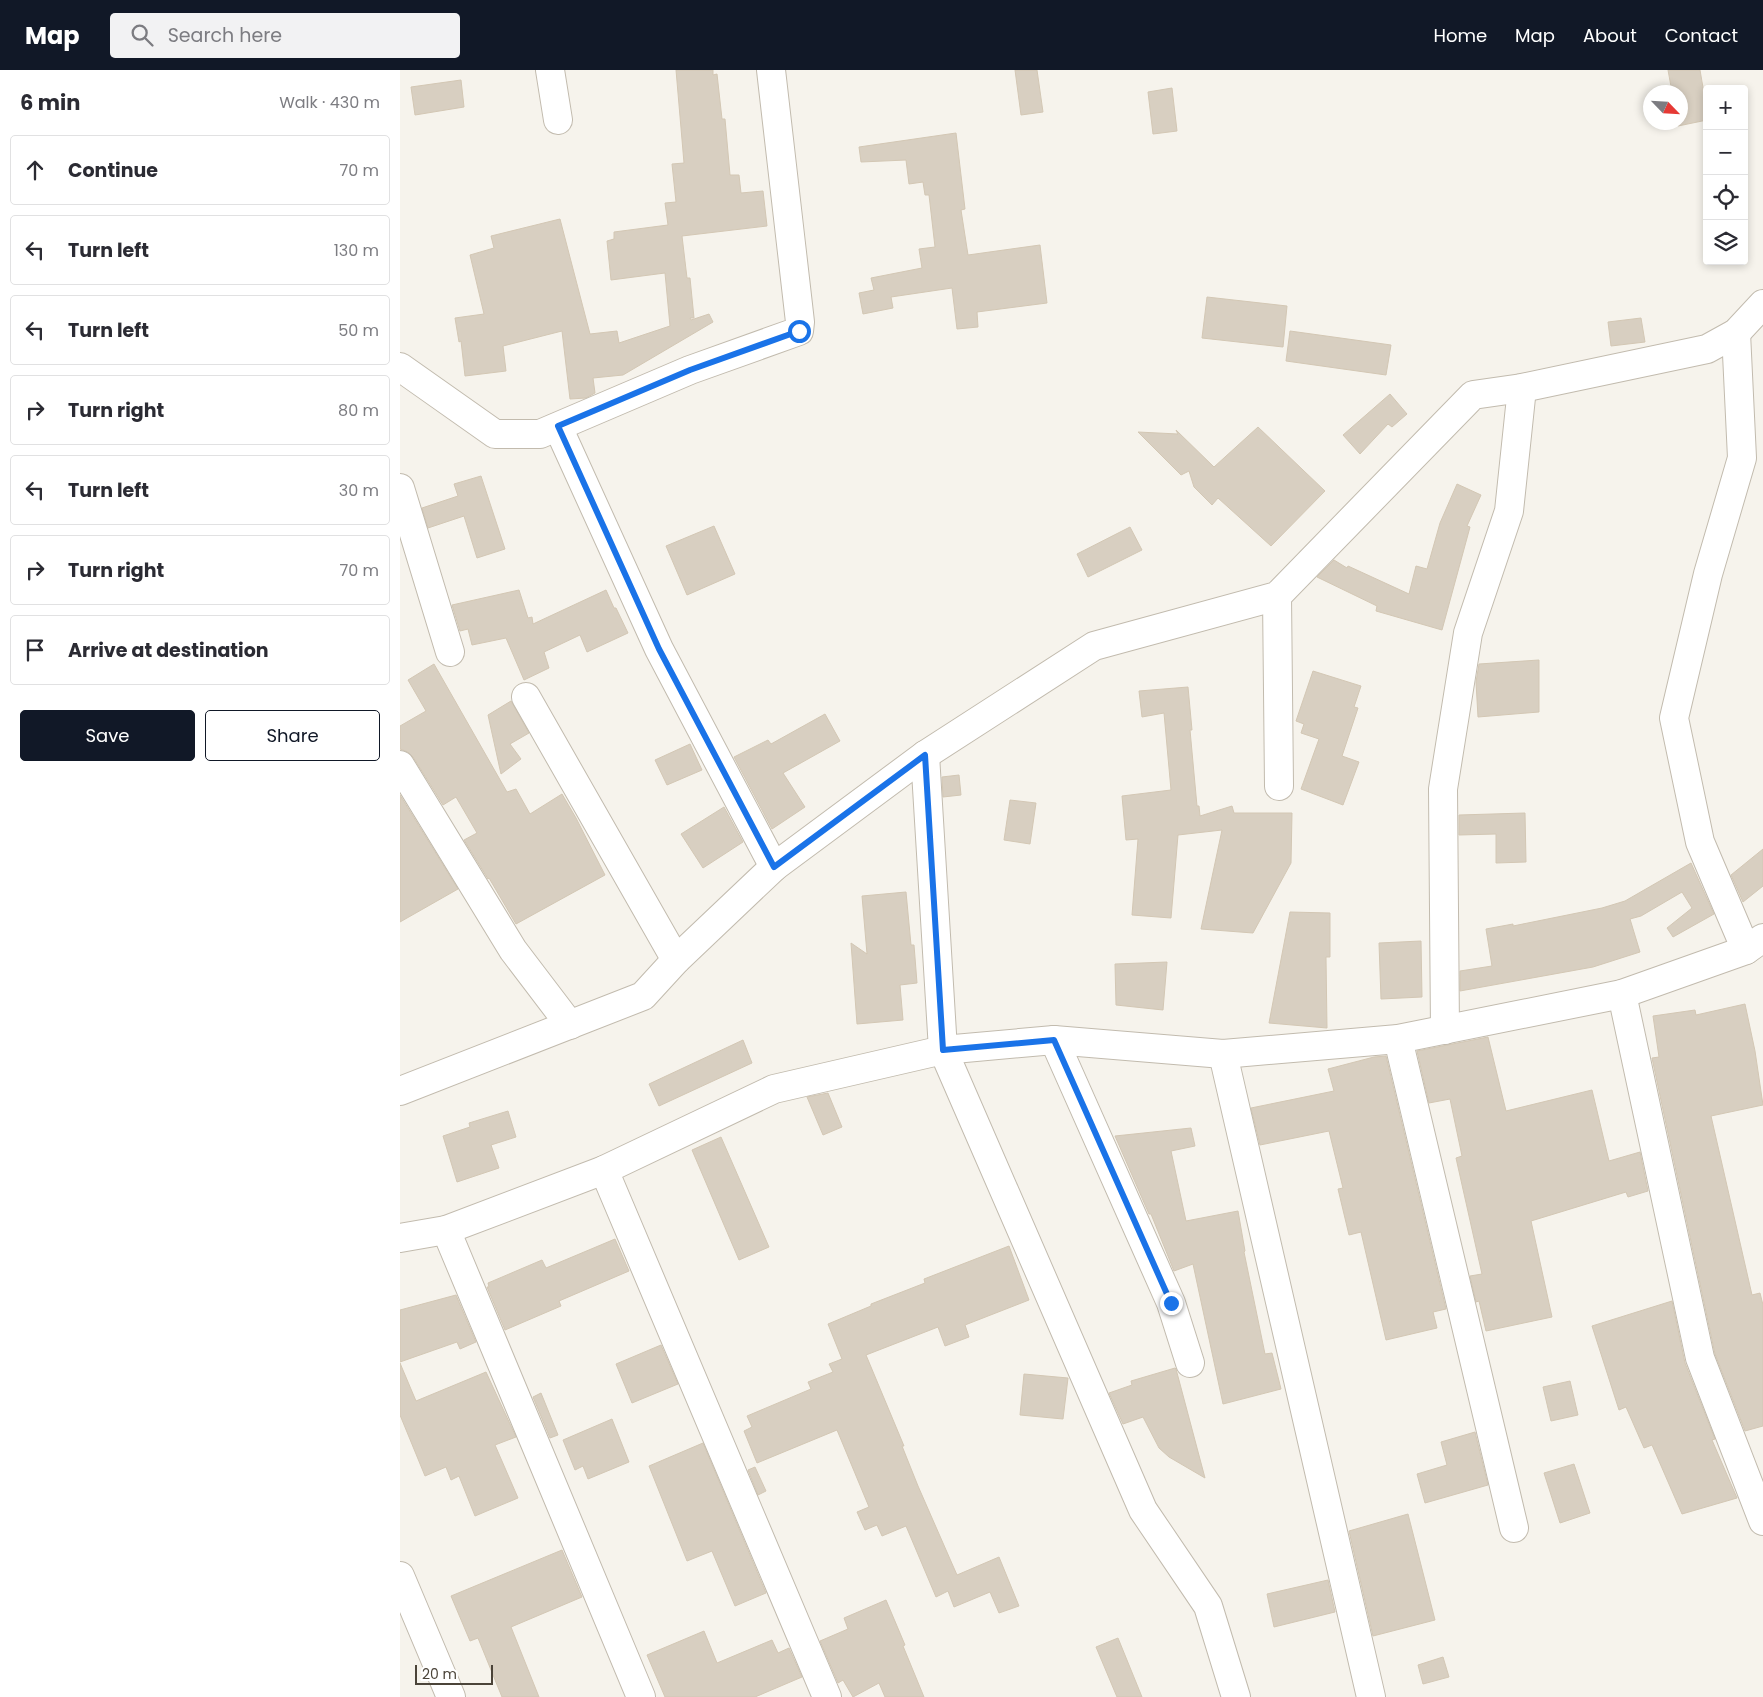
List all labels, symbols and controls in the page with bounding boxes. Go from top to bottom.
search box [110,13,460,58]
text: Map [25,19,80,52]
icon: search [128,21,156,49]
text: Search here [168,22,282,49]
text: Home [1433,23,1487,48]
text: Map [1515,23,1555,48]
text: About [1583,23,1637,48]
text: Contact [1665,23,1738,48]
north arrow [1643,85,1688,130]
map controls [1703,85,1748,265]
button: + [1703,85,1748,130]
text: 6 min [20,88,80,117]
text: Walk · 430 m [279,91,380,114]
button: − [1703,130,1748,175]
icon: ahead [21,156,49,184]
text: Continue [68,157,158,184]
text: 70 m [339,159,379,182]
button: locate [1703,175,1748,220]
button: layers [1703,220,1748,265]
icon: left [21,236,49,264]
text: Turn left [68,237,149,264]
text: 130 m [334,239,379,262]
icon: left [21,316,49,344]
text: Turn left [68,317,149,344]
text: 50 m [338,319,379,342]
route start [788,320,811,343]
icon: right [21,396,49,424]
text: Turn right [68,397,164,424]
text: 80 m [338,399,379,422]
icon: left [21,476,49,504]
text: Turn left [68,477,149,504]
text: 30 m [339,479,379,502]
icon: right [21,556,49,584]
text: Turn right [68,557,164,584]
text: 70 m [339,559,379,582]
icon: arrive [21,636,49,664]
text: Arrive at destination [68,637,269,664]
button: Save [20,710,195,761]
button: Share [205,710,380,761]
route end [1160,1292,1183,1315]
scale bar [415,1662,492,1685]
text: 20 m [422,1664,457,1684]

